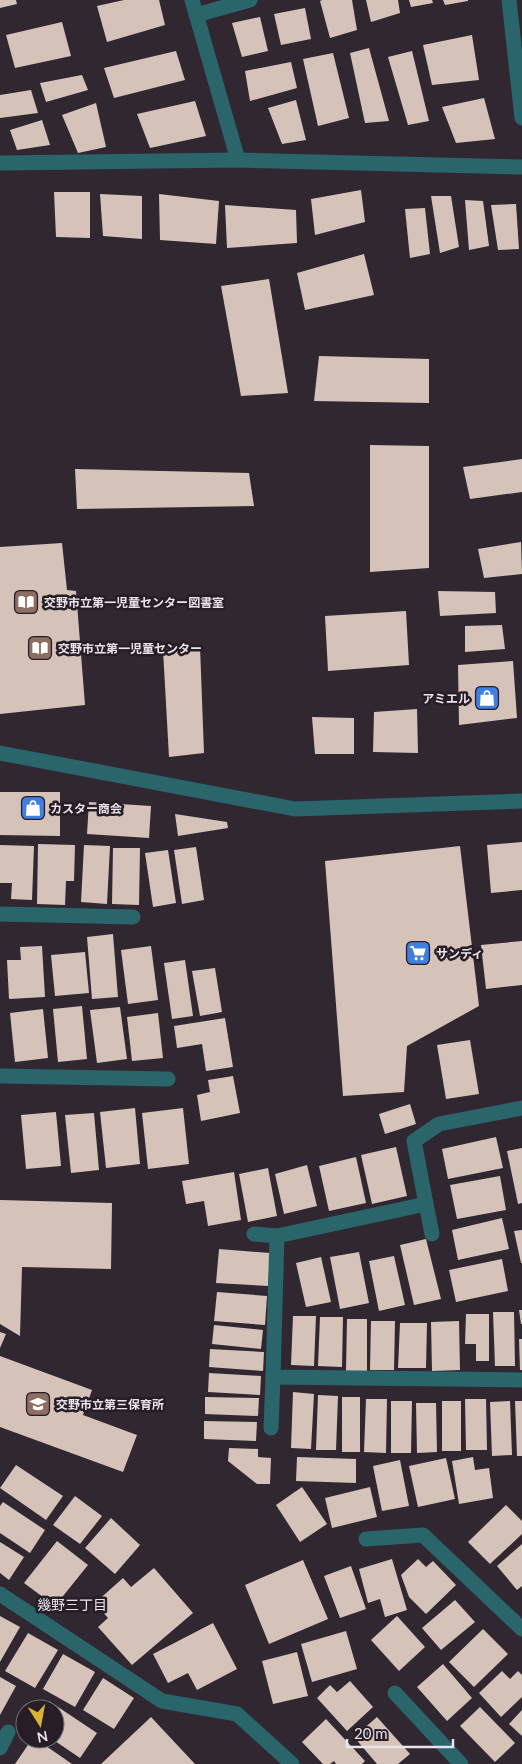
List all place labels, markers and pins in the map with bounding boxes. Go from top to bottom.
library icon: 交野市立第一児童センター図書室 [13,589,39,615]
place label: 交野市立第一児童センター図書室 [44,595,224,610]
library icon: 交野市立第一児童センター [27,635,53,661]
place label: 交野市立第一児童センター [58,641,202,656]
shop icon: アミエル [474,685,500,711]
place label: アミエル [422,691,470,706]
shop icon: カスター商会 [20,795,46,821]
place label: カスター商会 [50,801,122,816]
supermarket icon: サンディ [405,940,431,966]
place label: サンディ [436,946,483,961]
school or university icon: 交野市立第三保育所 [25,1391,51,1417]
place label: 交野市立第三保育所 [56,1397,164,1412]

